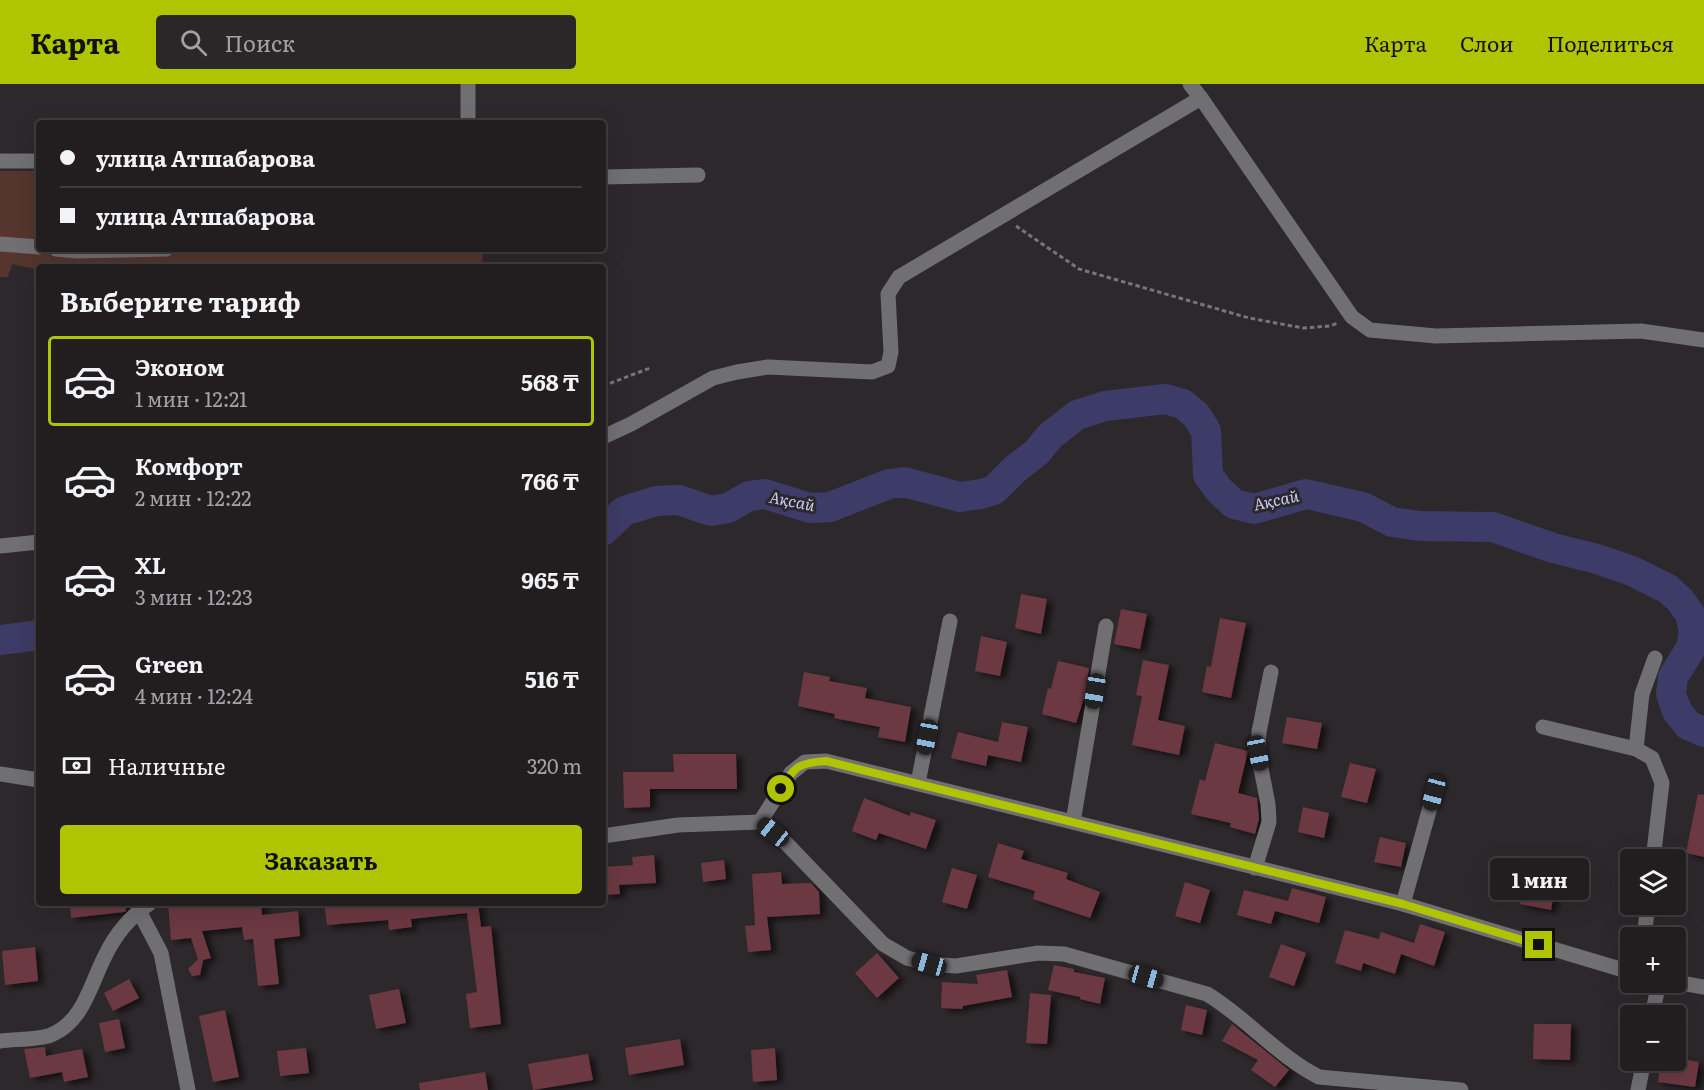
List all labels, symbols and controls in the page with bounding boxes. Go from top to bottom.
search box [156,15,576,69]
text: Карта [30,21,120,63]
icon: search [177,26,210,59]
text: Поиск [225,26,295,59]
text: Карта [1364,27,1427,58]
text: Слои [1460,27,1514,58]
text: Поделиться [1547,27,1674,58]
text: улица Атшабарова [96,141,315,174]
text: улица Атшабарова [96,199,315,232]
text: Выберите тариф [60,280,301,320]
text: Эконом [135,350,224,383]
icon: car [63,354,117,408]
text: 568 ₸ [521,365,579,398]
text: 1 мин · 12:21 [135,383,247,413]
text: Комфорт [135,449,243,482]
icon: car [63,453,117,507]
text: 766 ₸ [521,464,579,497]
text: 2 мин · 12:22 [135,482,251,512]
water label: Ақсай [1251,482,1301,516]
water label: Ақсай [767,484,818,516]
text: XL [135,548,166,581]
icon: car [63,552,117,606]
text: 965 ₸ [521,563,579,596]
text: 3 мин · 12:23 [135,581,253,611]
text: Green [135,647,204,680]
icon: car [63,651,117,705]
text: 516 ₸ [525,662,579,695]
car [1083,672,1107,710]
text: 4 мин · 12:24 [135,680,253,710]
car [915,718,939,756]
car [1246,734,1270,772]
icon: cash [60,749,93,782]
text: Наличные [108,749,226,782]
text: 320 m [527,750,582,780]
car [1421,773,1447,813]
route start [767,775,794,802]
car [753,814,793,850]
button: Заказать [60,825,582,894]
map controls [1620,849,1686,1071]
button: layers [1620,849,1686,915]
callout: 1 мин [1490,858,1588,900]
text: 1 мин [1511,864,1568,894]
button: + [1620,927,1686,993]
route end [1525,931,1552,958]
car [909,950,949,978]
car [1126,963,1166,991]
button: − [1620,1005,1686,1071]

